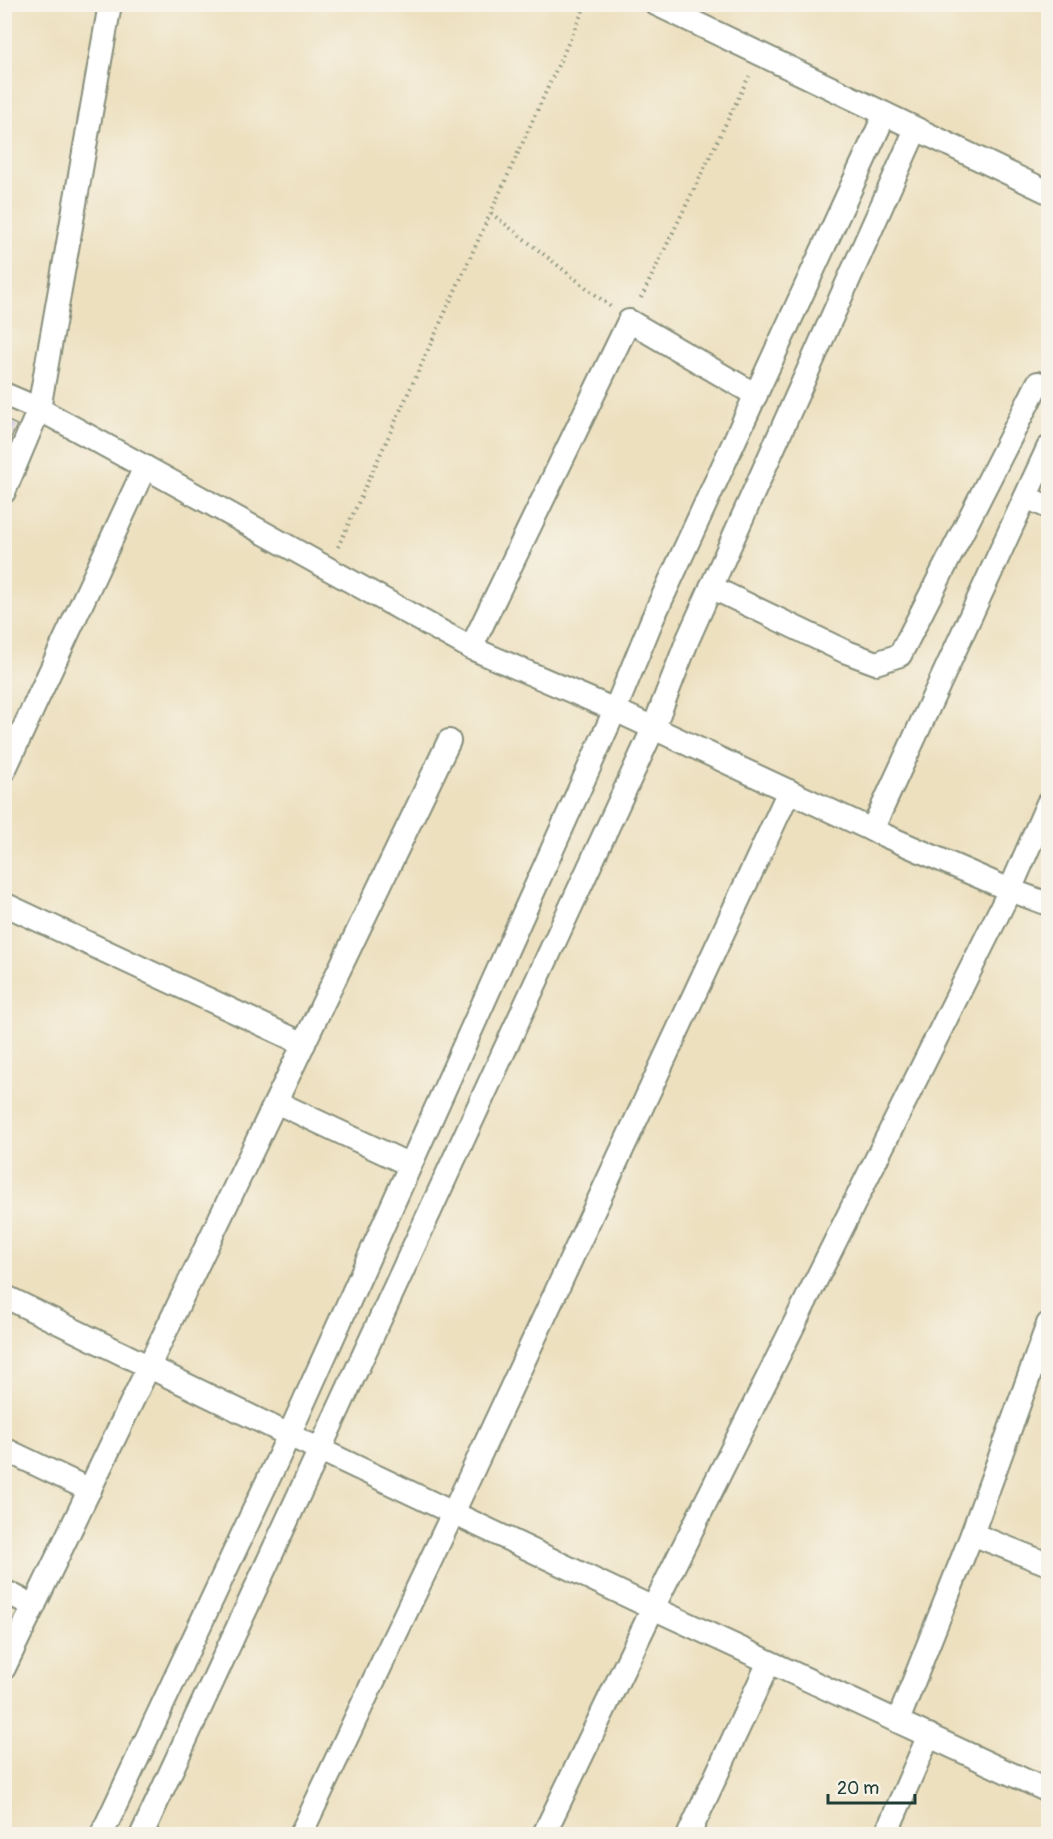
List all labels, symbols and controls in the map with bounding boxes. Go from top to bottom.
scale bar [828,1767,915,1805]
text: 20 m [837,1777,879,1800]

